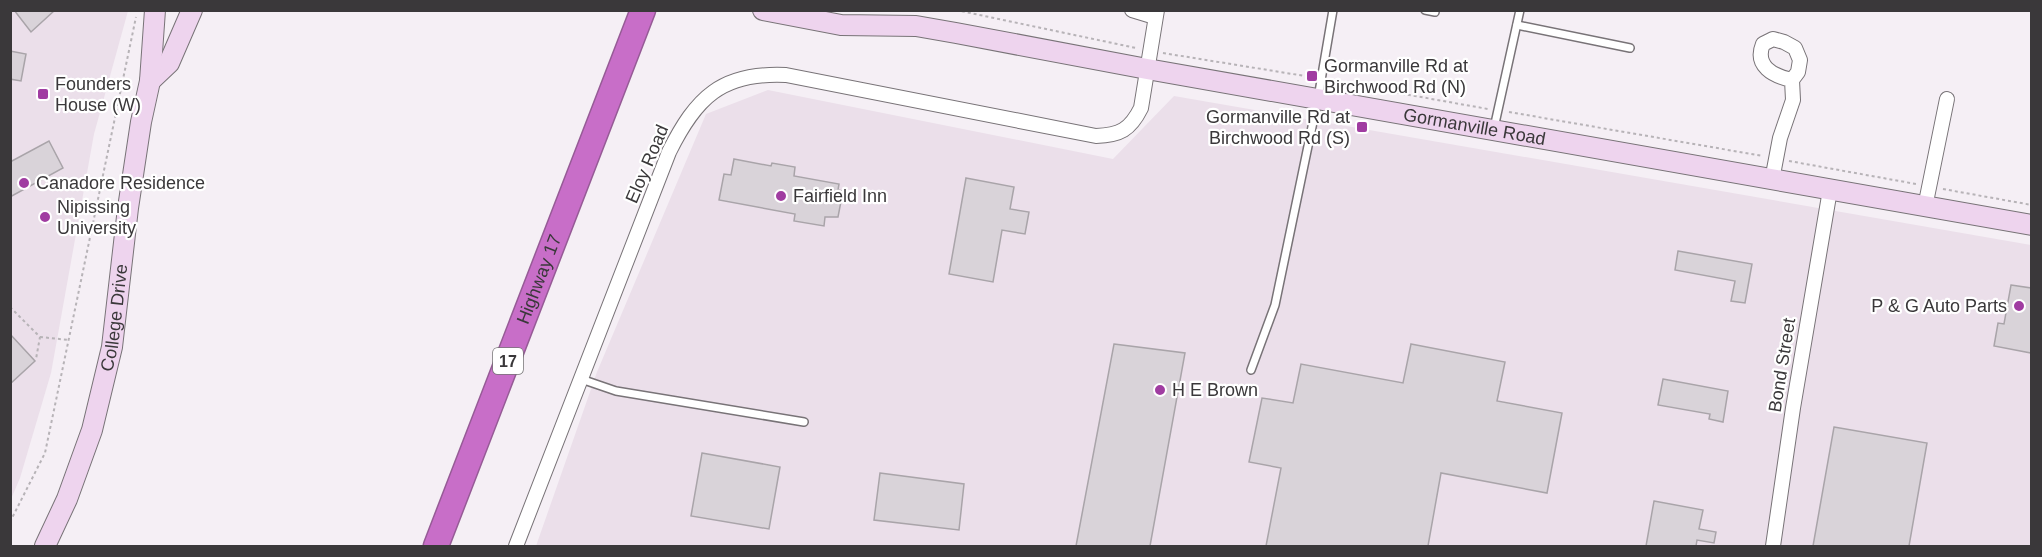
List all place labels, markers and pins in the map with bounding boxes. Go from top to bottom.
place label: Gormanville Rd at Birchwood Rd (N) [1324,56,1468,97]
marker: Gormanville Rd at Birchwood Rd (N) [1305,69,1319,83]
place label: Founders House (W) [55,74,141,115]
marker: Founders House (W) [36,87,50,101]
place label: Gormanville Rd at Birchwood Rd (S) [1206,107,1350,148]
marker: Gormanville Rd at Birchwood Rd (S) [1355,120,1369,134]
place label: Canadore Residence [36,173,205,193]
marker: Canadore Residence [17,176,31,190]
place label: Fairfield Inn [793,186,887,206]
marker: Fairfield Inn [774,189,788,203]
place label: Nipissing University [57,197,136,238]
marker: Nipissing University [38,210,52,224]
place label: P & G Auto Parts [1871,296,2007,316]
marker: P & G Auto Parts [2012,299,2026,313]
place label: H E Brown [1172,380,1258,400]
marker: H E Brown [1153,383,1167,397]

